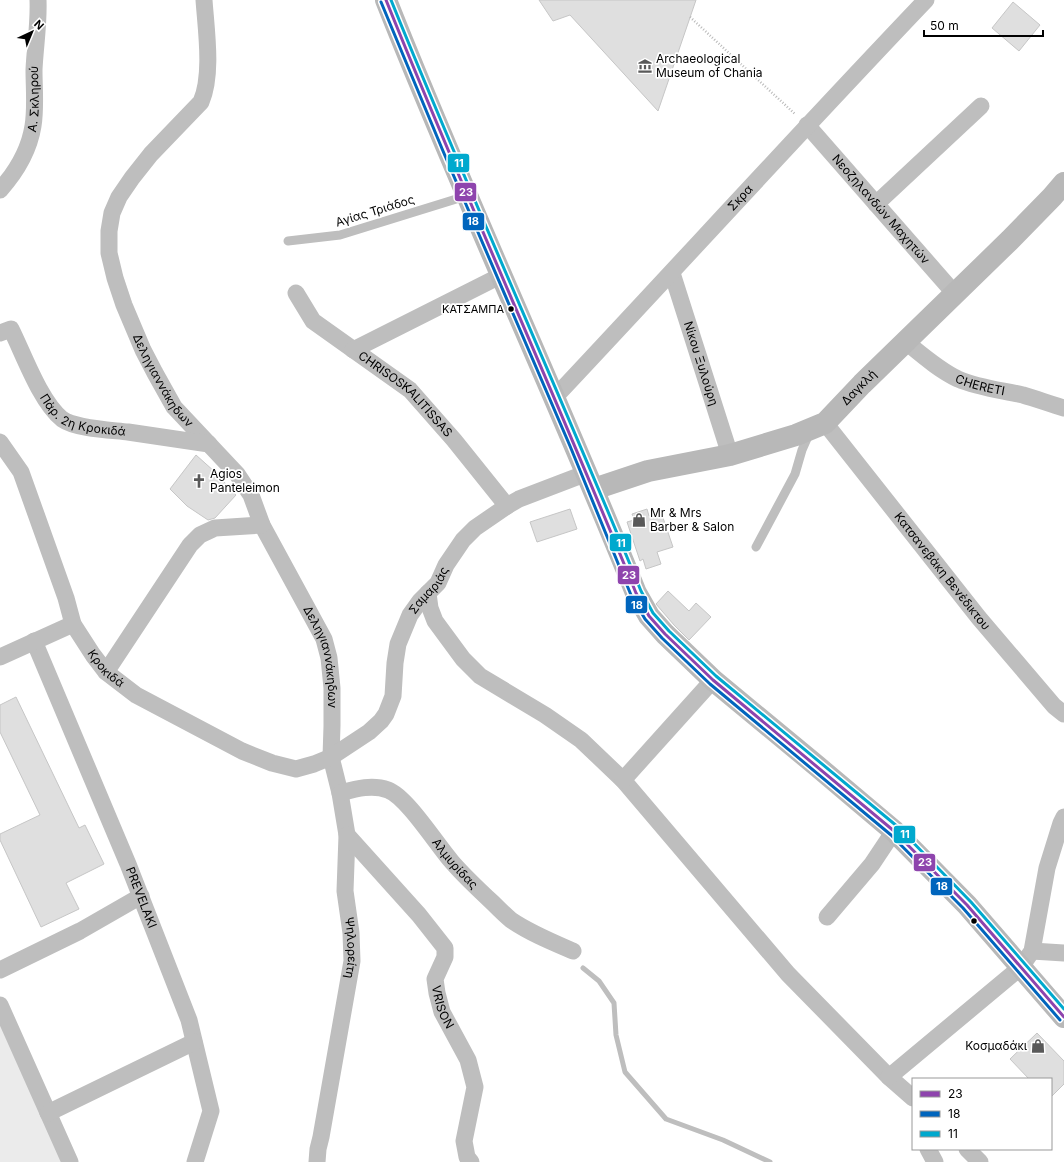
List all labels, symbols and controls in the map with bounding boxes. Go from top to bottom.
north arrow [12,12,52,52]
scale bar [924,12,1043,38]
text: N [31,17,47,33]
text: 50 m [930,18,959,33]
place label: Archaeological Museum of Chania [656,51,763,80]
museum icon: Archaeological Museum of Chania [637,58,653,74]
street label: Α. Σκληρού [24,66,42,133]
street label: Νεοζηλανδών Μαχητών [829,151,933,267]
line badge: 11 [447,153,470,173]
text: 11 [454,156,464,170]
street label: Σκρα [724,181,756,214]
line badge: 23 [454,182,477,202]
text: 23 [459,185,473,199]
street label: Αγίας Τριάδος [334,191,416,230]
line badge: 18 [462,212,485,231]
text: 18 [467,214,479,228]
place label: ΚΑΤΣΑΜΠΑ [442,302,504,316]
marker: ΚΑΤΣΑΜΠΑ [506,304,516,314]
street label: Νίκου Ξυλούρη [681,319,722,407]
street label: Δεληγιαννάκηδων [130,332,197,430]
street label: CHRISOSKALITISSAS [356,348,456,440]
street label: Δαγκλή [838,366,879,408]
street label: CHERETI [953,371,1006,398]
street label: Πάρ. 2η Κροκιδά [37,391,126,439]
place label: Agios Panteleimon [210,466,280,495]
church icon: Agios Panteleimon [191,473,207,489]
place label: Mr & Mrs Barber & Salon [650,505,734,534]
street label: Κατσανεβάκη Βενέδικτου [891,509,994,633]
shop icon: Mr & Mrs Barber & Salon [631,512,647,528]
line badge: 11 [609,533,632,552]
text: 11 [616,536,626,550]
street label: Σαμαριάς [405,564,451,617]
line badge: 23 [617,565,640,585]
text: 23 [622,568,636,582]
line badge: 18 [625,595,648,614]
text: 18 [631,598,643,612]
street label: Δεληγιαννάκηδων [300,603,340,708]
street label: Κροκιδά [84,647,128,690]
line badge: 11 [893,825,916,844]
text: 11 [900,827,910,841]
street label: Αλμυρίδας [429,835,481,892]
line badge: 23 [913,853,936,872]
text: 23 [918,855,932,869]
street label: PREVELAKI [123,865,160,930]
line badge: 18 [930,877,953,896]
text: 18 [936,879,948,893]
street label: Ψηλορείτη [342,916,360,980]
unlabelled marker [969,916,979,926]
street label: VRISON [429,984,458,1031]
place label: Κοσμαδάκι [965,1038,1028,1053]
shop icon: Κοσμαδάκι [1030,1038,1046,1054]
legend [912,1078,1052,1150]
text: 23 [948,1086,963,1101]
text: 18 [948,1106,960,1121]
text: 11 [948,1126,958,1141]

